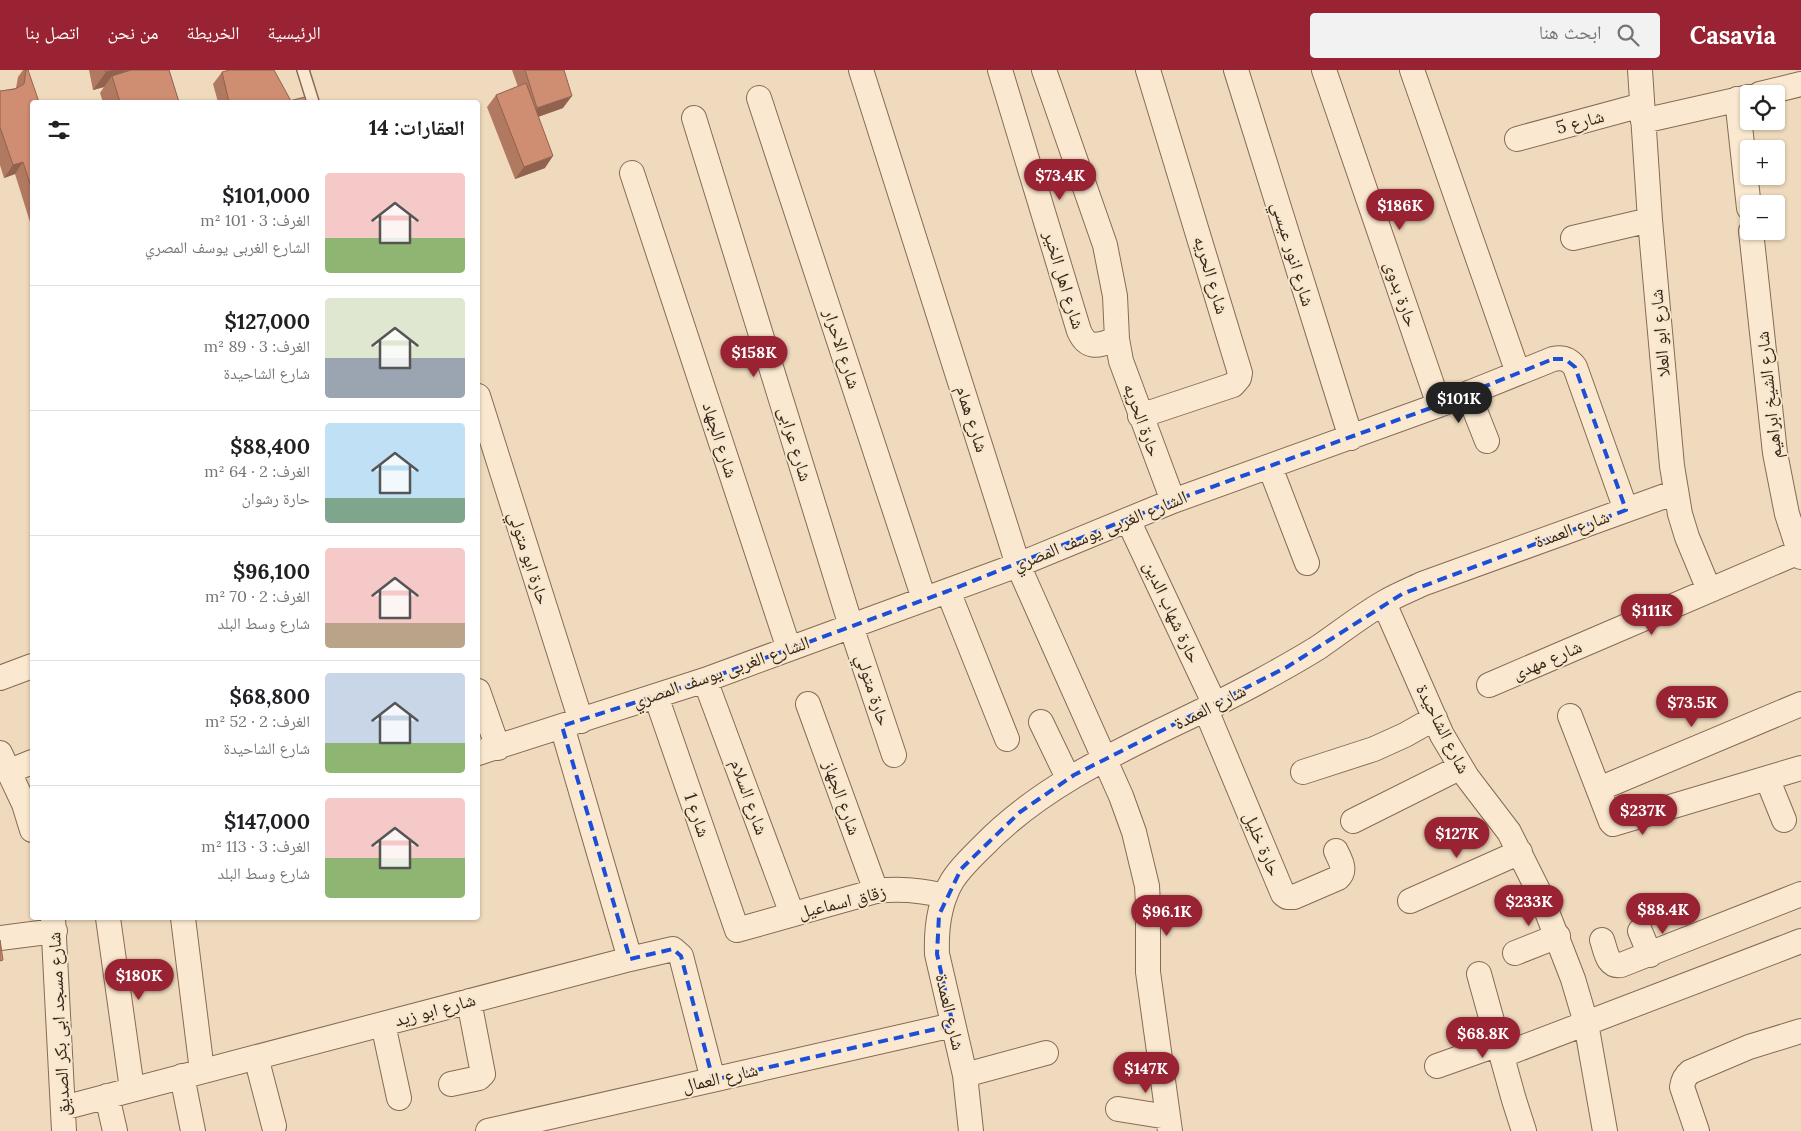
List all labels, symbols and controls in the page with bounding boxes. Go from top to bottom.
search box [1310,13,1660,58]
text: ابحث هنا [1539,20,1602,44]
text: Casavia [1690,20,1776,51]
text: اتصل بنا [25,21,80,44]
text: من نحن [108,21,159,44]
text: الخريطة [187,21,240,44]
text: الرئيسية [268,21,321,44]
icon: search [1614,21,1642,49]
map controls [1740,85,1785,240]
button: locate [1740,85,1785,130]
street label: شارع 5 [1553,104,1606,139]
text: العقارات: 14 [369,114,465,141]
icon: filters [45,116,73,144]
button: + [1740,140,1785,185]
pin: $73.4K [1019,158,1101,201]
text: $73.4K [1035,165,1085,185]
text: $101,000 [222,182,310,209]
pin: $186K [1365,189,1435,231]
icon: home [365,193,425,253]
text: $186K [1377,195,1423,215]
button: − [1740,195,1785,240]
street label: شارع انور عيسي [1263,199,1320,310]
text: الغرف: 3 · 101 m² [200,210,310,230]
street label: شارع اهل الخير [1038,227,1090,332]
street label: شارع الحريه [1189,233,1234,317]
text: الشارع الغربى يوسف المصري [145,237,310,257]
street label: حارة بدوى [1380,258,1423,330]
street label: شارع ابو العلا [1644,288,1675,378]
street label: شارع الاحرار [818,305,866,392]
text: $127,000 [224,308,310,335]
icon: home [365,318,425,378]
street label: شارع الشيخ ابراهيم [1750,330,1788,460]
text: الغرف: 3 · 89 m² [204,336,310,356]
pin: $158K [719,336,789,378]
text: $158K [731,342,777,362]
text: شارع الشاحيدة [223,363,310,383]
street label: حارة الحريه [1119,380,1166,460]
pin: $101K [1424,382,1494,424]
street label: شارع همام [950,383,994,455]
text: $101K [1437,388,1481,408]
street label: شارع الجهاد [698,399,743,480]
street label: شارع عرابى [773,404,818,484]
text: $88,400 [230,433,310,460]
icon: home [365,443,425,503]
text: الغرف: 2 · 64 m² [204,461,310,481]
street label: الشارع الغربى يوسف المصري [1009,485,1192,579]
text: حارة رشوان [241,488,310,508]
street label: شارع العمدة [1531,504,1612,553]
street label: حارة ابو متولي [500,508,555,608]
street label: حارة شهاب الدين [1139,557,1206,667]
text: $96,100 [233,558,310,585]
icon: home [365,568,425,628]
text: الغرف: 2 · 70 m² [205,586,310,606]
pin: $111K [1617,594,1687,636]
text: $111K [1632,600,1672,620]
text: شارع وسط البلد [217,613,310,633]
street label: الشارع الغربى يوسف المصري [629,630,814,716]
street label: شارع مهدى [1508,635,1585,685]
street label: حارة متولي [848,651,896,730]
street label: شارع العمدة [1170,679,1250,734]
street label: شارع الشاحيدة [1411,680,1476,777]
text: $68,800 [230,683,310,710]
pin: $73.5K [1651,686,1733,728]
text: $73.5K [1667,692,1717,712]
icon: home [365,693,425,753]
text: الغرف: 2 · 52 m² [205,711,310,731]
text: شارع الشاحيدة [223,738,310,758]
street label: شارع السلام [724,756,774,838]
street label: شارع الجهاز [818,757,867,838]
street label: شارع 1 [679,790,716,840]
pin: $237K [1608,794,1678,836]
text: $237K [1620,800,1666,820]
text: $147,000 [224,808,310,835]
street label: حارة خليل [1239,808,1286,880]
pin: $127K [1422,816,1492,859]
icon: home [365,818,425,878]
text: $127K [1435,823,1479,843]
text: الغرف: 3 · 113 m² [201,836,310,856]
text: شارع وسط البلد [217,863,310,883]
street label: زقاق اسماعيل [796,879,888,924]
pin: $233K [1494,884,1564,927]
text: $233K [1505,891,1553,911]
pin: $88.4K [1622,892,1704,935]
pin: $96.1K [1126,894,1208,937]
text: $88.4K [1637,899,1689,919]
text: $96.1K [1142,901,1192,921]
street label: شارع مسجد ابى بكر الصديق [42,931,75,1117]
pin: $180K [104,958,174,1001]
text: $180K [116,965,162,985]
street label: شارع العمدة [931,971,970,1052]
street label: شارع ابو زيد [392,988,478,1031]
pin: $68.8K [1442,1016,1524,1059]
text: $68.8K [1457,1023,1509,1043]
pin: $147K [1111,1052,1181,1094]
street label: شارع العمال [680,1058,760,1097]
text: $147K [1124,1058,1168,1078]

